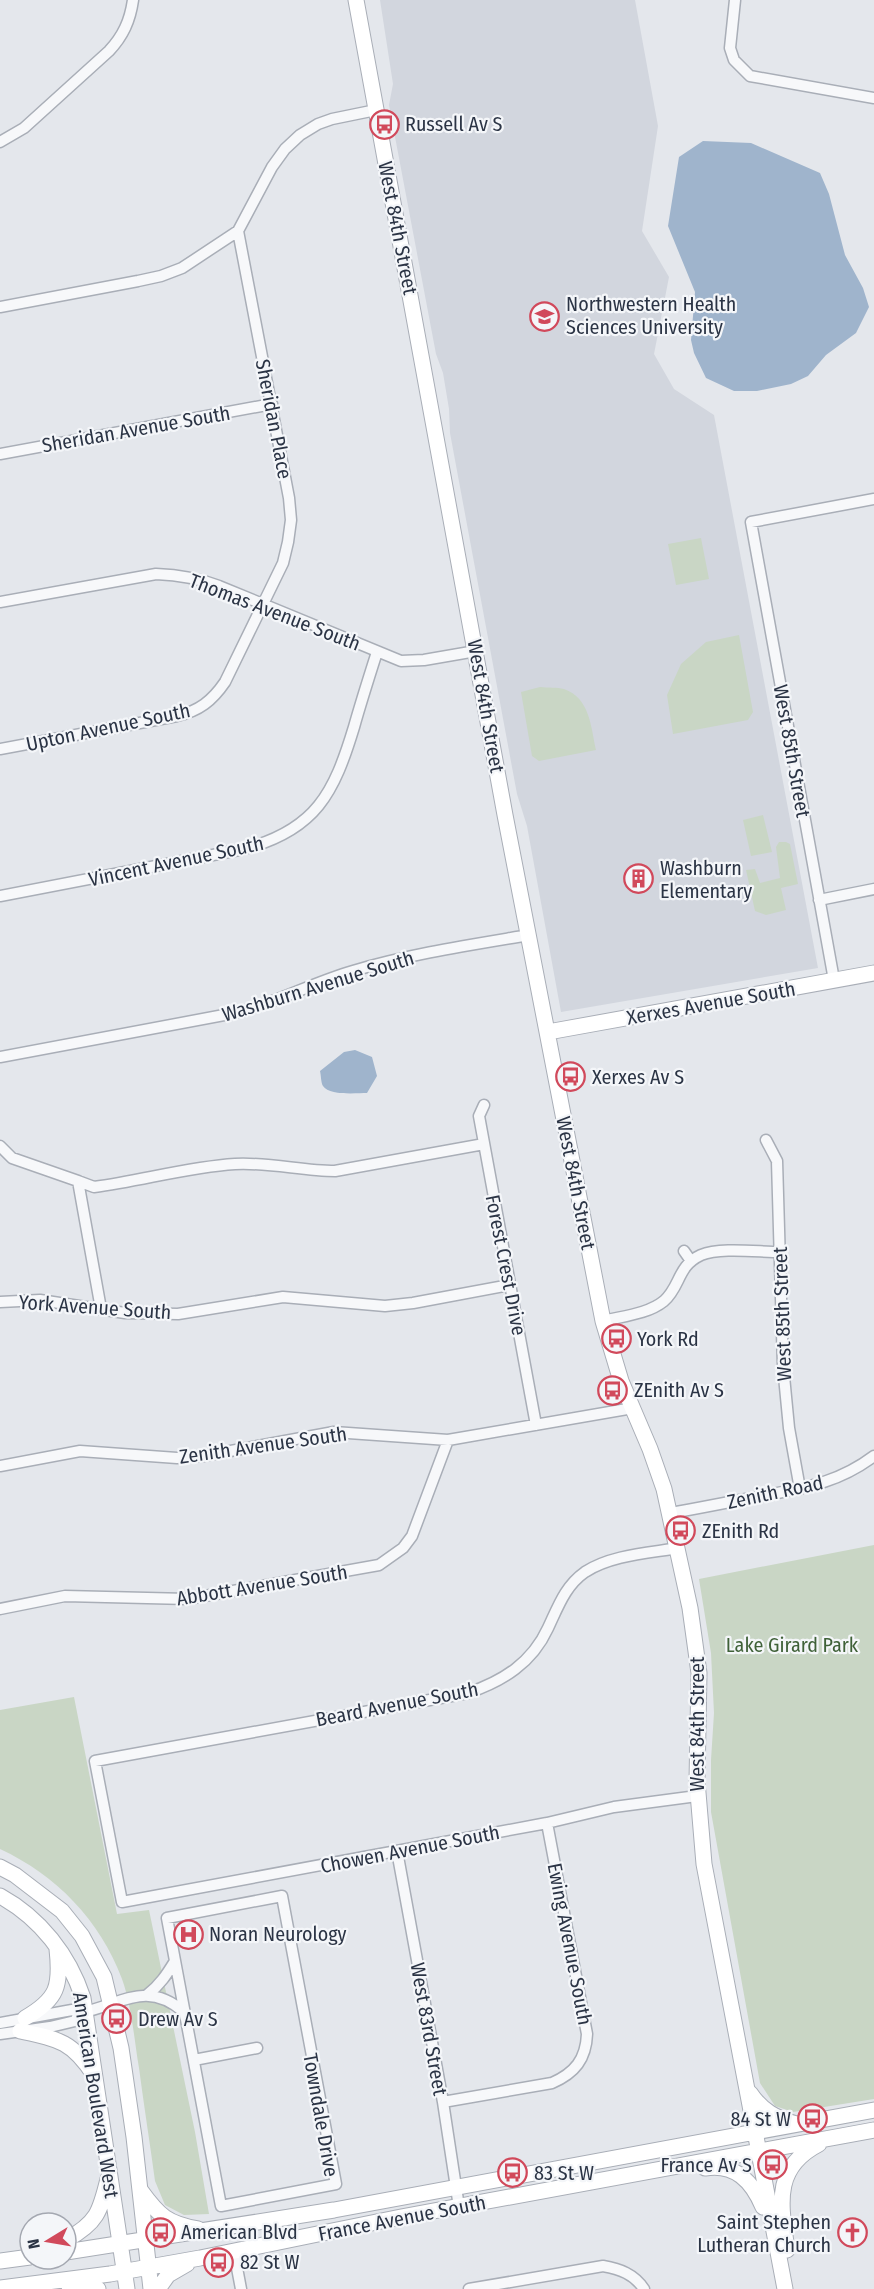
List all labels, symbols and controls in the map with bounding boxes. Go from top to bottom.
bus stop icon: Russell Av S [368,108,400,140]
place label: Russell Av S [405,112,502,136]
street label: West 84th Street [373,159,423,297]
place label: Northwestern Health Sciences University [566,292,736,339]
school or university icon: Northwestern Health Sciences University [529,300,561,332]
street label: Sheridan Place [251,357,297,481]
street label: Sheridan Avenue South [40,401,232,457]
street label: Thomas Avenue South [186,568,364,656]
street label: West 84th Street [462,637,510,775]
street label: West 85th Street [769,683,816,820]
street label: Upton Avenue South [24,698,192,756]
street label: Vincent Avenue South [86,831,266,891]
place label: Washburn Elementary [660,856,752,903]
building icon: Washburn Elementary [623,863,655,895]
street label: Washburn Avenue South [219,945,417,1027]
street label: Xerxes Avenue South [625,976,797,1030]
bus stop icon: Xerxes Av S [555,1061,587,1093]
place label: Xerxes Av S [592,1065,684,1089]
street label: West 84th Street [551,1114,601,1252]
street label: Forest Crest Drive [481,1193,531,1337]
street label: West 85th Street [768,1246,796,1382]
street label: York Avenue South [18,1290,172,1324]
bus stop icon: York Rd [600,1323,632,1355]
place label: York Rd [637,1327,699,1351]
bus stop icon: ZEnith Av S [597,1374,629,1406]
place label: ZEnith Av S [634,1378,724,1402]
street label: Zenith Avenue South [178,1421,348,1469]
street label: Zenith Road [725,1470,825,1514]
bus stop icon: ZEnith Rd [665,1515,697,1547]
place label: ZEnith Rd [702,1519,779,1543]
street label: Abbott Avenue South [175,1560,349,1610]
park label: Lake Girard Park [726,1633,859,1657]
street label: West 84th Street [685,1656,709,1792]
street label: Beard Avenue South [314,1676,480,1732]
street label: Chowen Avenue South [318,1820,502,1878]
street label: Ewing Avenue South [543,1861,597,2027]
hospital icon: Noran Neurology [172,1918,204,1950]
place label: Noran Neurology [209,1922,347,1946]
street label: West 83rd Street [406,1961,453,2098]
street label: American Boulevard West [68,1990,124,2200]
bus stop icon: Drew Av S [101,2003,133,2035]
place label: Drew Av S [138,2007,218,2031]
street label: Towndale Drive [298,2051,344,2179]
bus stop icon: 84 St W [796,2103,828,2135]
place label: 84 St W [730,2107,791,2131]
bus stop icon: France Av S [757,2149,789,2181]
place label: France Av S [660,2153,752,2177]
bus stop icon: 83 St W [497,2157,529,2189]
place label: 83 St W [534,2161,594,2185]
street label: France Avenue South [316,2190,488,2246]
place label: Saint Stephen Lutheran Church [697,2210,831,2257]
north arrow [18,2211,78,2271]
bus stop icon: American Blvd [144,2216,176,2248]
church icon: Saint Stephen Lutheran Church [836,2217,868,2249]
place label: American Blvd [181,2220,298,2244]
text: N [24,2237,44,2250]
bus stop icon: 82 St W [203,2246,235,2278]
place label: 82 St W [240,2250,300,2274]

